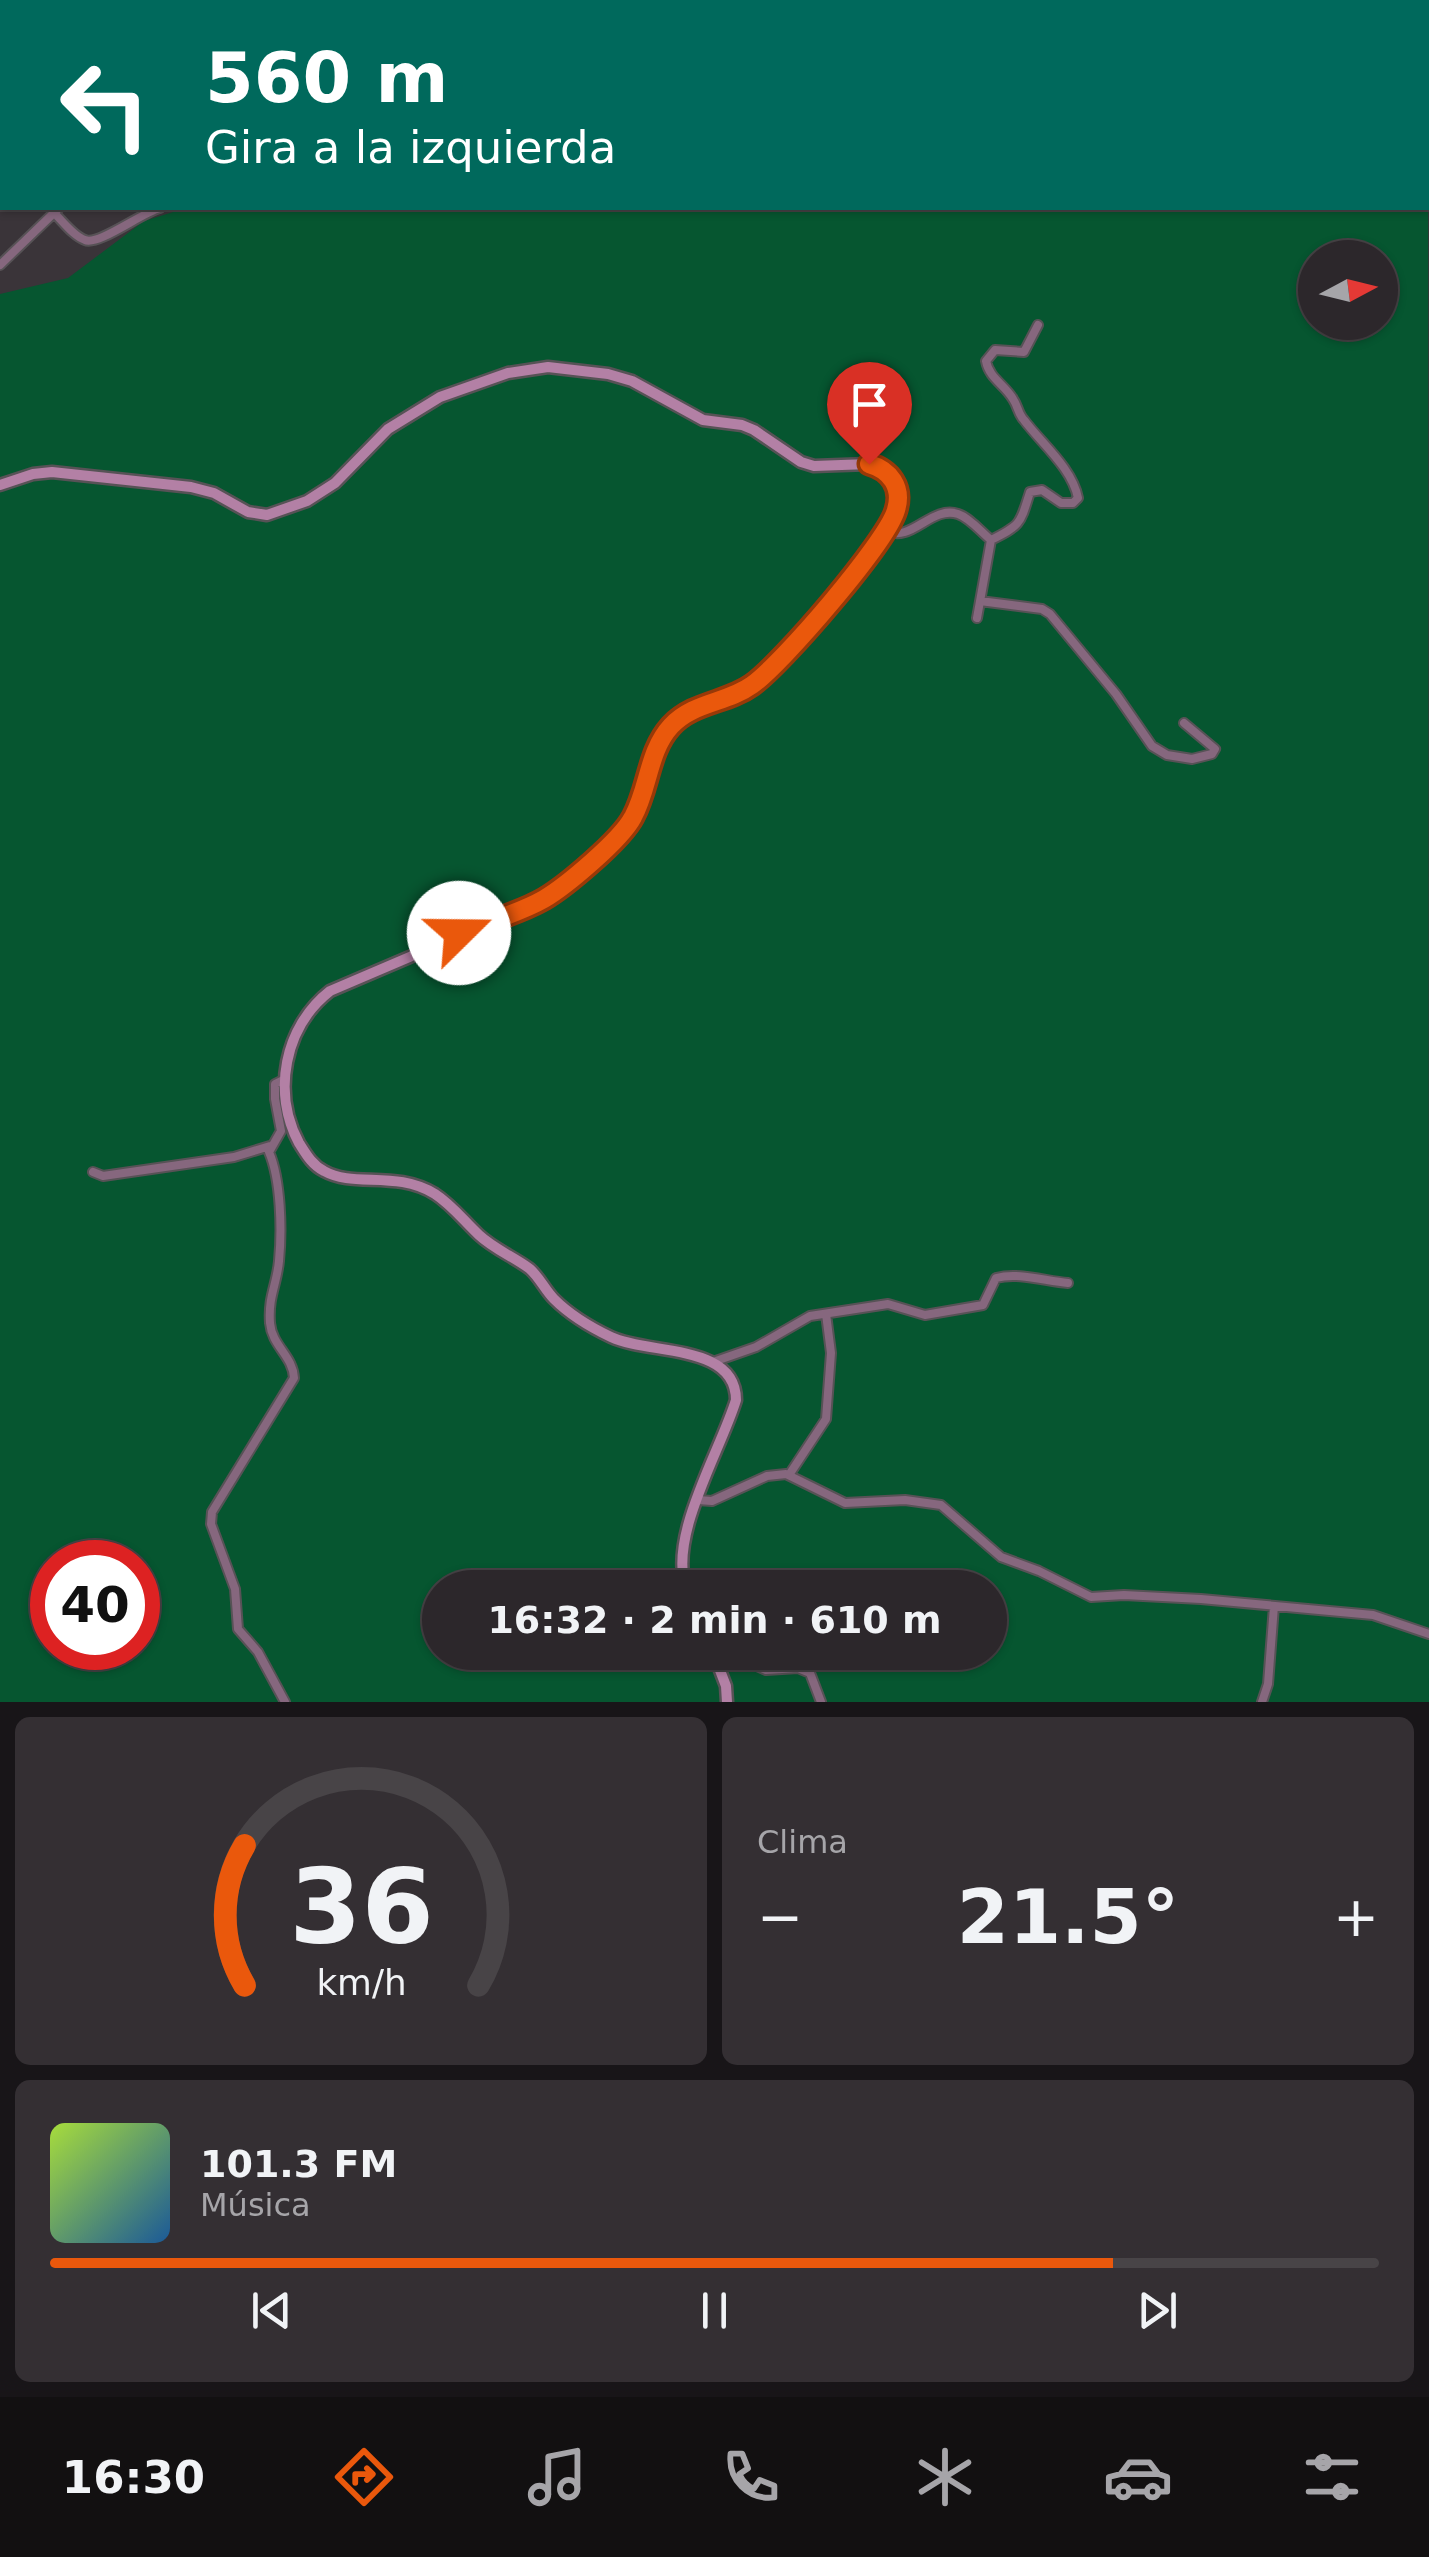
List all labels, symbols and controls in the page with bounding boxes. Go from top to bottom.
text: 560 m [205,37,448,119]
icon: left [40,40,170,170]
text: Gira a la izquierda [205,121,616,174]
north arrow [1298,240,1398,340]
map controls [1298,240,1398,340]
pin [827,362,912,465]
icon: arrive [842,377,897,432]
position arrow [407,881,511,985]
speed limit sign: 40 [30,1540,160,1670]
text: 16:32 · 2 min · 610 m [487,1598,942,1642]
text: Clima [757,1823,848,1861]
text: 36 [289,1846,433,1968]
text: 21.5° [957,1873,1179,1961]
text: − [757,1885,803,1949]
text: + [1333,1885,1379,1949]
text: km/h [316,1962,406,2003]
text: 101.3 FM [200,2142,397,2186]
text: Música [200,2186,311,2224]
icon: previous [244,2283,299,2338]
icon: pause [687,2283,742,2338]
icon: next [1130,2283,1185,2338]
icon: directions [329,2442,399,2512]
icon: music [522,2442,592,2512]
icon: phone [716,2442,786,2512]
icon: climate [910,2442,980,2512]
icon: car [1103,2442,1173,2512]
icon: filters [1297,2442,1367,2512]
text: 16:30 [62,2451,205,2504]

